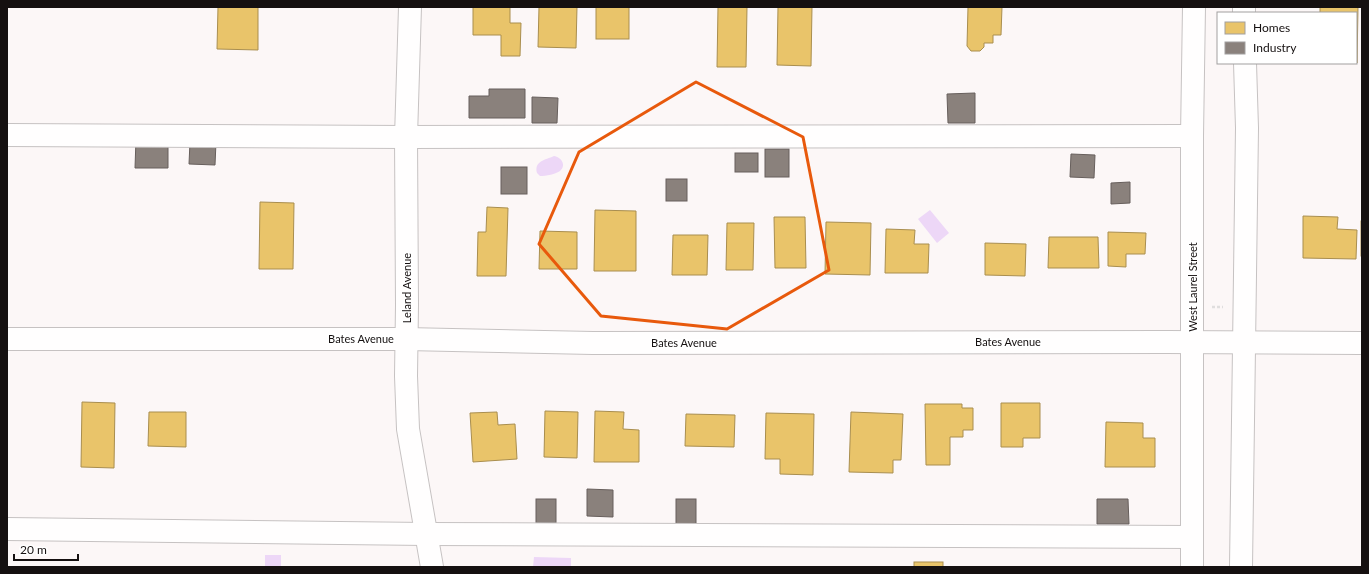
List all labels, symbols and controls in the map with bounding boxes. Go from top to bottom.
legend [1217,12,1357,64]
text: Homes [1253,20,1290,35]
text: Industry [1253,40,1297,55]
street label: West Laurel Street [1186,242,1199,332]
street label: Leland Avenue [400,253,413,323]
street label: Bates Avenue [328,332,394,345]
street label: Bates Avenue [975,335,1041,348]
street label: Bates Avenue [651,336,717,349]
scale bar [14,536,78,562]
text: 20 m [20,542,47,557]

